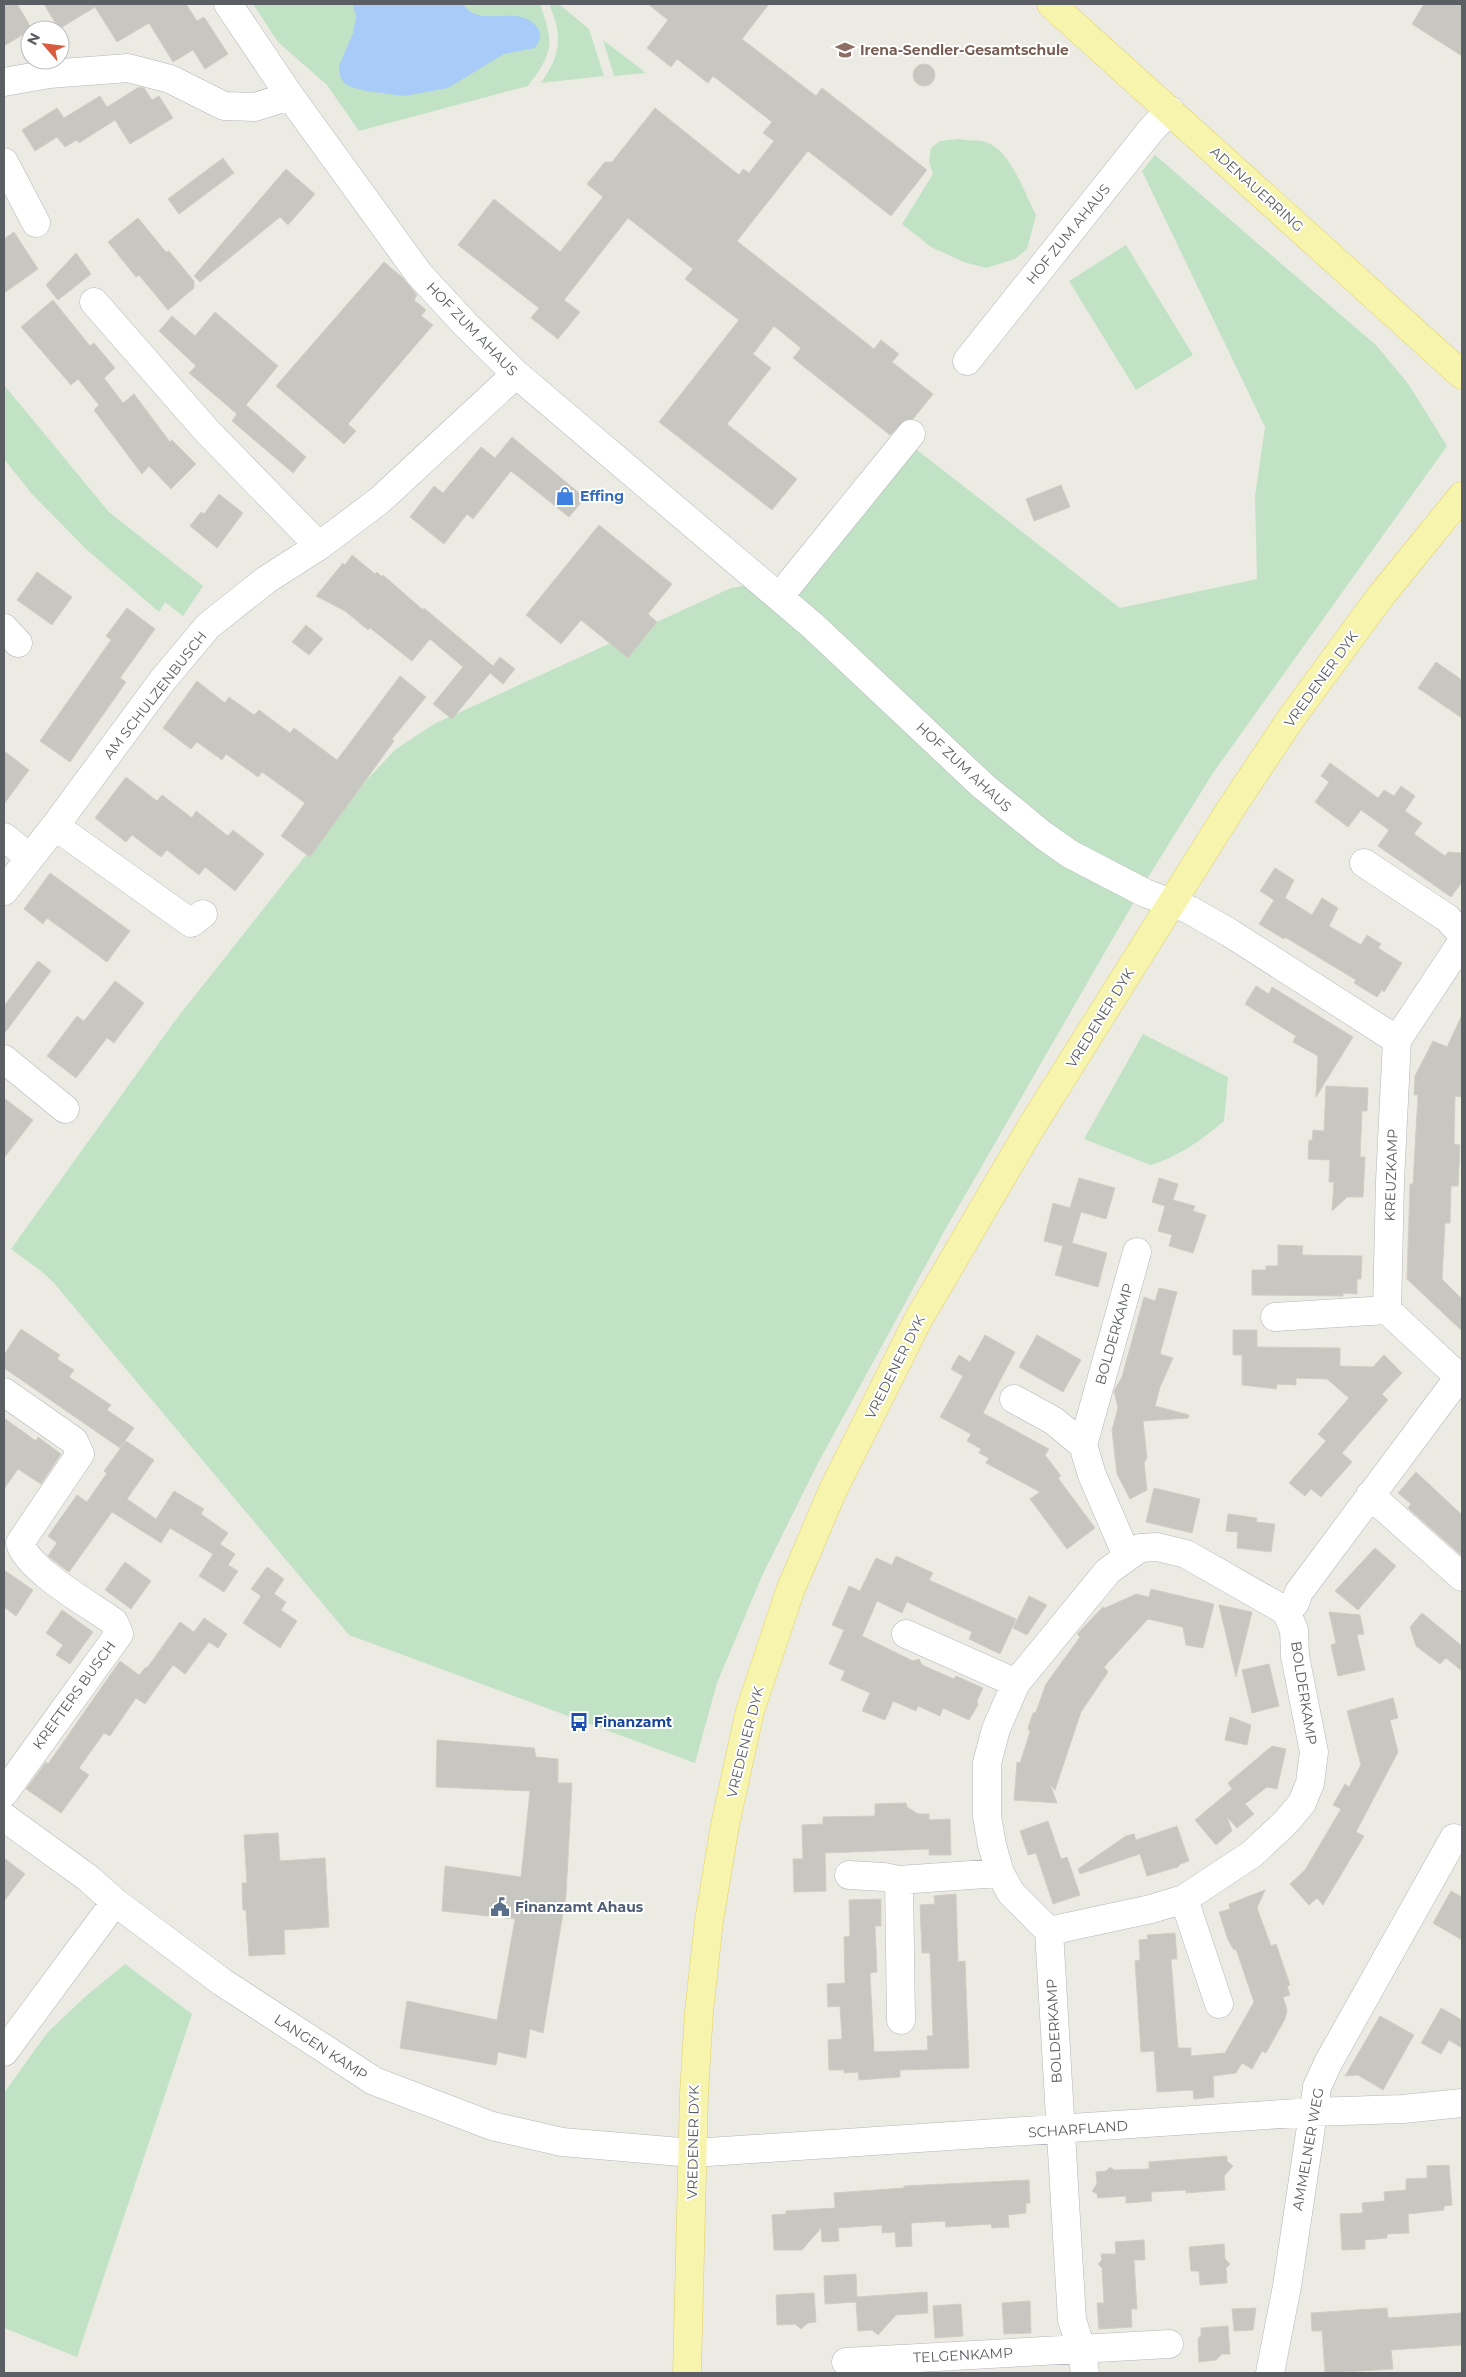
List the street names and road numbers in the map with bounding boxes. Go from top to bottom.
street label: ADENAUERRING [1207,142,1307,236]
street label: HOF ZUM AHAUS [1022,180,1114,288]
street label: HOF ZUM AHAUS [423,278,521,380]
street label: AM SCHULZENBUSCH [99,627,211,763]
street label: VREDENER DYK [1280,627,1362,731]
street label: HOF ZUM AHAUS [913,718,1015,816]
street label: VREDENER DYK [1062,965,1138,1071]
street label: KREUZKAMP [1380,1128,1402,1222]
street label: BOLDERKAMP [1091,1281,1137,1387]
street label: VREDENER DYK [861,1312,929,1422]
street label: KREFTERS BUSCH [29,1637,119,1753]
street label: BOLDERKAMP [1287,1640,1321,1746]
street label: VREDENER DYK [722,1684,768,1800]
street label: BOLDERKAMP [1042,1978,1066,2084]
street label: LANGEN KAMP [271,2010,371,2084]
street label: VREDENER DYK [683,2085,703,2199]
street label: AMMELNER WEG [1288,2086,1328,2212]
street label: SCHARFLAND [1027,2117,1129,2141]
street label: TELGENKAMP [913,2343,1013,2367]

